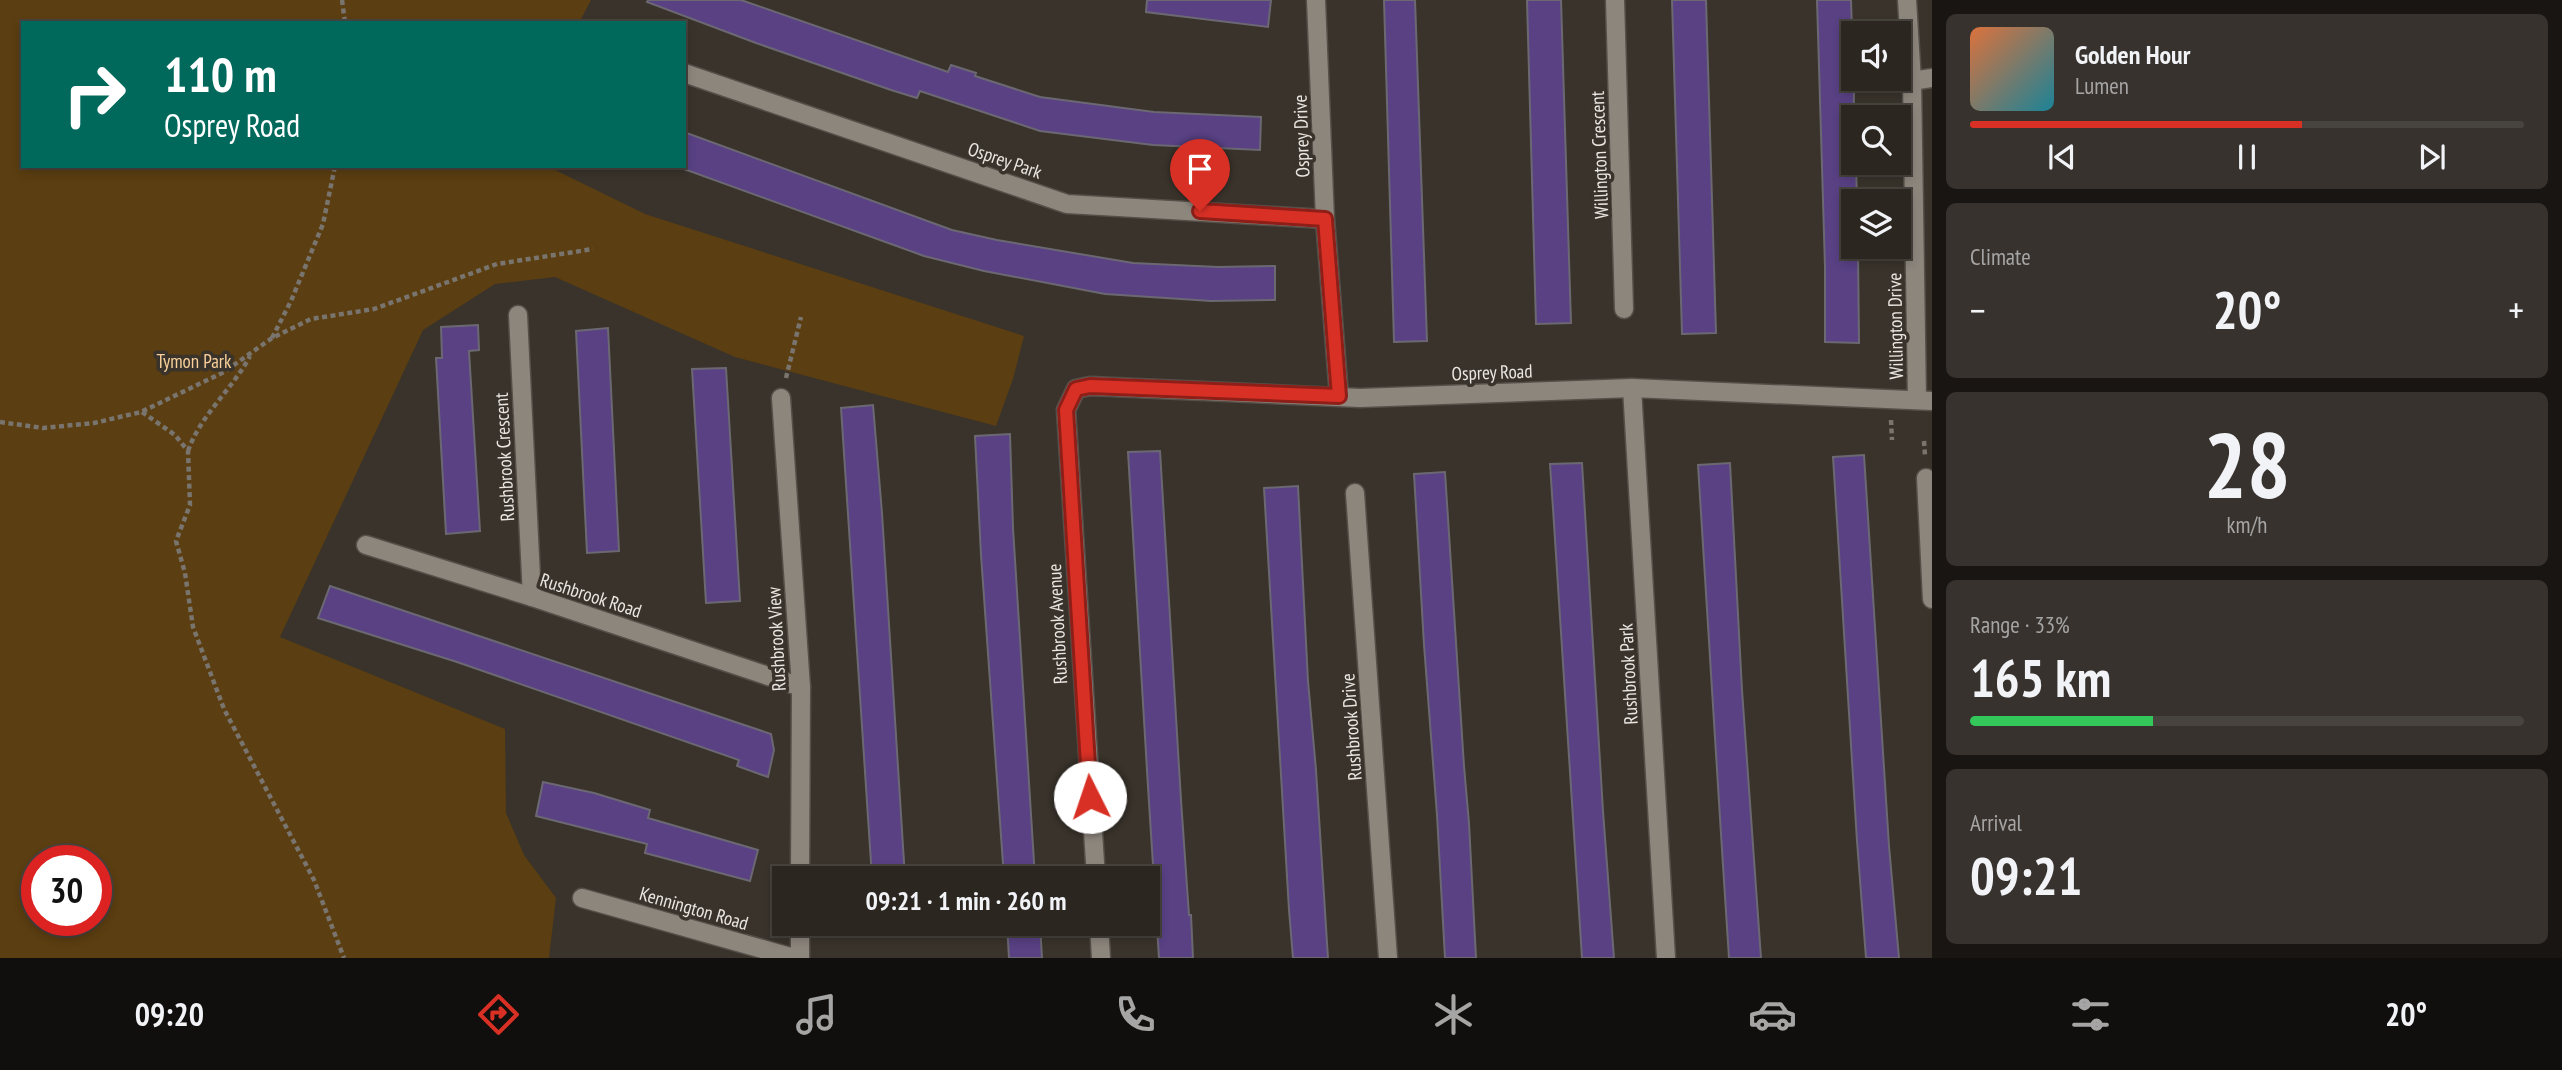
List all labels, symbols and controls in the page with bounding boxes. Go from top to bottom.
map controls [1841,21,1911,259]
button: sound [1841,21,1911,91]
text: Golden Hour [2075,38,2190,71]
text: 110 m [164,42,277,106]
icon: right [49,49,140,140]
text: Lumen [2075,71,2129,100]
street label: Willington Crescent [1585,90,1613,219]
street label: Osprey Drive [1288,94,1314,178]
text: Osprey Road [164,104,300,146]
button: search [1841,105,1911,175]
street label: Osprey Park [965,136,1046,184]
icon: previous [2043,138,2081,176]
icon: pause [2228,138,2266,176]
icon: next [2413,138,2451,176]
pin [1170,139,1230,211]
icon: arrive [1181,150,1219,188]
button: layers [1841,189,1911,259]
text: Climate [1970,242,2031,271]
street label: Willington Drive [1882,272,1908,379]
text: 20° [2213,276,2281,343]
text: − [1970,285,1986,334]
text: + [2508,285,2524,334]
park label: Tymon Park [157,349,232,373]
street label: Osprey Road [1451,359,1533,385]
street label: Rushbrook Crescent [489,391,519,522]
text: 28 [2204,405,2291,523]
text: km/h [2227,510,2267,539]
street label: Rushbrook Avenue [1042,563,1072,685]
street label: Rushbrook Road [537,567,645,623]
street label: Rushbrook View [761,585,791,692]
text: Range · 33% [1970,610,2070,639]
street label: Rushbrook Park [1613,622,1643,725]
text: 165 km [1970,644,2111,711]
street label: Rushbrook Drive [1335,672,1367,781]
position arrow [1053,760,1127,834]
text: Arrival [1970,808,2022,837]
text: 09:21 [1970,842,2082,909]
speed limit sign: 30 [21,845,112,936]
street label: Kennington Road [637,881,751,935]
text: 09:21 · 1 min · 260 m [866,884,1066,917]
icon: directions [474,990,523,1039]
icon: music [792,990,841,1039]
icon: phone [1111,990,1160,1039]
icon: climate [1429,990,1478,1039]
icon: car [1748,990,1797,1039]
icon: filters [2066,990,2115,1039]
text: 09:20 [135,993,204,1035]
text: 20° [2385,993,2427,1035]

